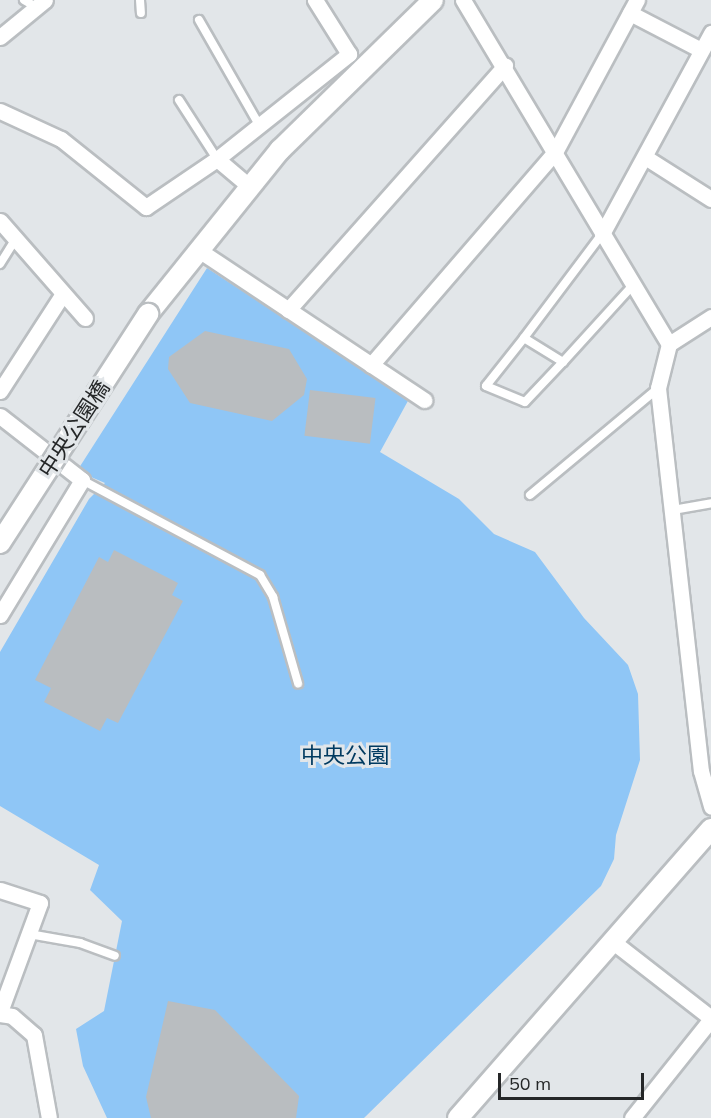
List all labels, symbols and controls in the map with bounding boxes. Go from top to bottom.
street label: 中央公園橋 [33,376,115,482]
park label: 中央公園 [301,743,389,769]
scale bar [501,1061,646,1099]
text: 50 m [509,1072,551,1095]

